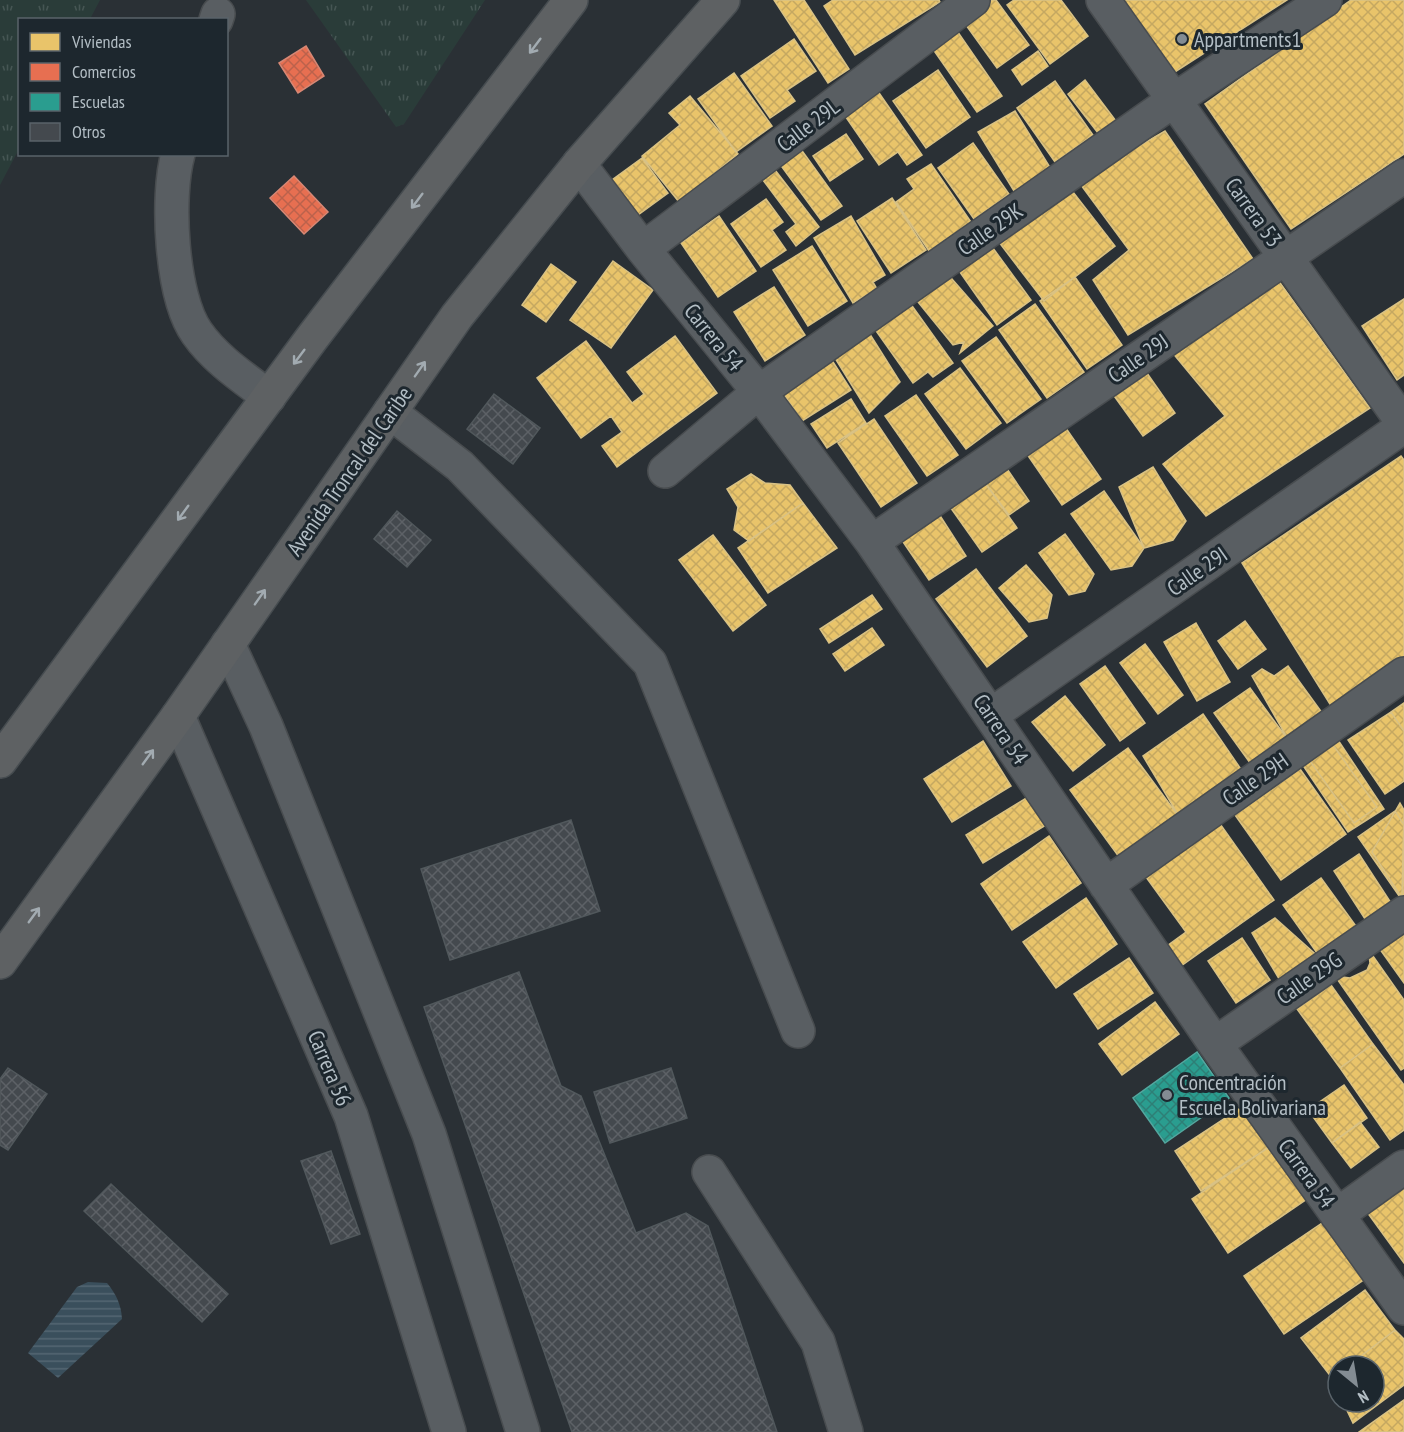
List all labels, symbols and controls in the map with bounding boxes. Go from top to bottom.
legend [18,18,228,156]
place label: Appartments1 [1194,25,1301,53]
text: Viviendas [71,30,132,53]
marker: Appartments1 [1175,32,1189,46]
one-way arrow [529,38,542,54]
text: Comercios [72,60,136,83]
text: Escuelas [72,90,125,113]
street label: Calle 29L [771,92,845,158]
text: Otros [72,120,106,143]
street label: Carrera 53 [1219,172,1289,252]
one-way arrow [410,193,423,209]
street label: Calle 29K [952,196,1028,261]
street label: Carrera 54 [678,297,750,377]
street label: Calle 29J [1102,327,1174,389]
one-way arrow [292,348,305,364]
one-way arrow [414,361,426,377]
street label: Avenida Troncal del Caribe [280,381,418,561]
one-way arrow [177,505,189,521]
street label: Calle 29I [1161,540,1233,602]
one-way arrow [254,590,266,606]
street label: Carrera 54 [967,688,1035,770]
street label: Calle 29H [1217,746,1293,812]
one-way arrow [142,750,155,766]
one-way arrow [28,908,40,924]
street label: Calle 29G [1271,946,1347,1010]
street label: Carrera 56 [302,1026,358,1110]
place label: Concentración Escuela Bolivariana [1179,1068,1326,1121]
marker: Concentración Escuela Bolivariana [1160,1088,1174,1102]
street label: Carrera 54 [1272,1133,1342,1213]
north arrow [1326,1354,1386,1414]
text: N [1355,1386,1372,1408]

